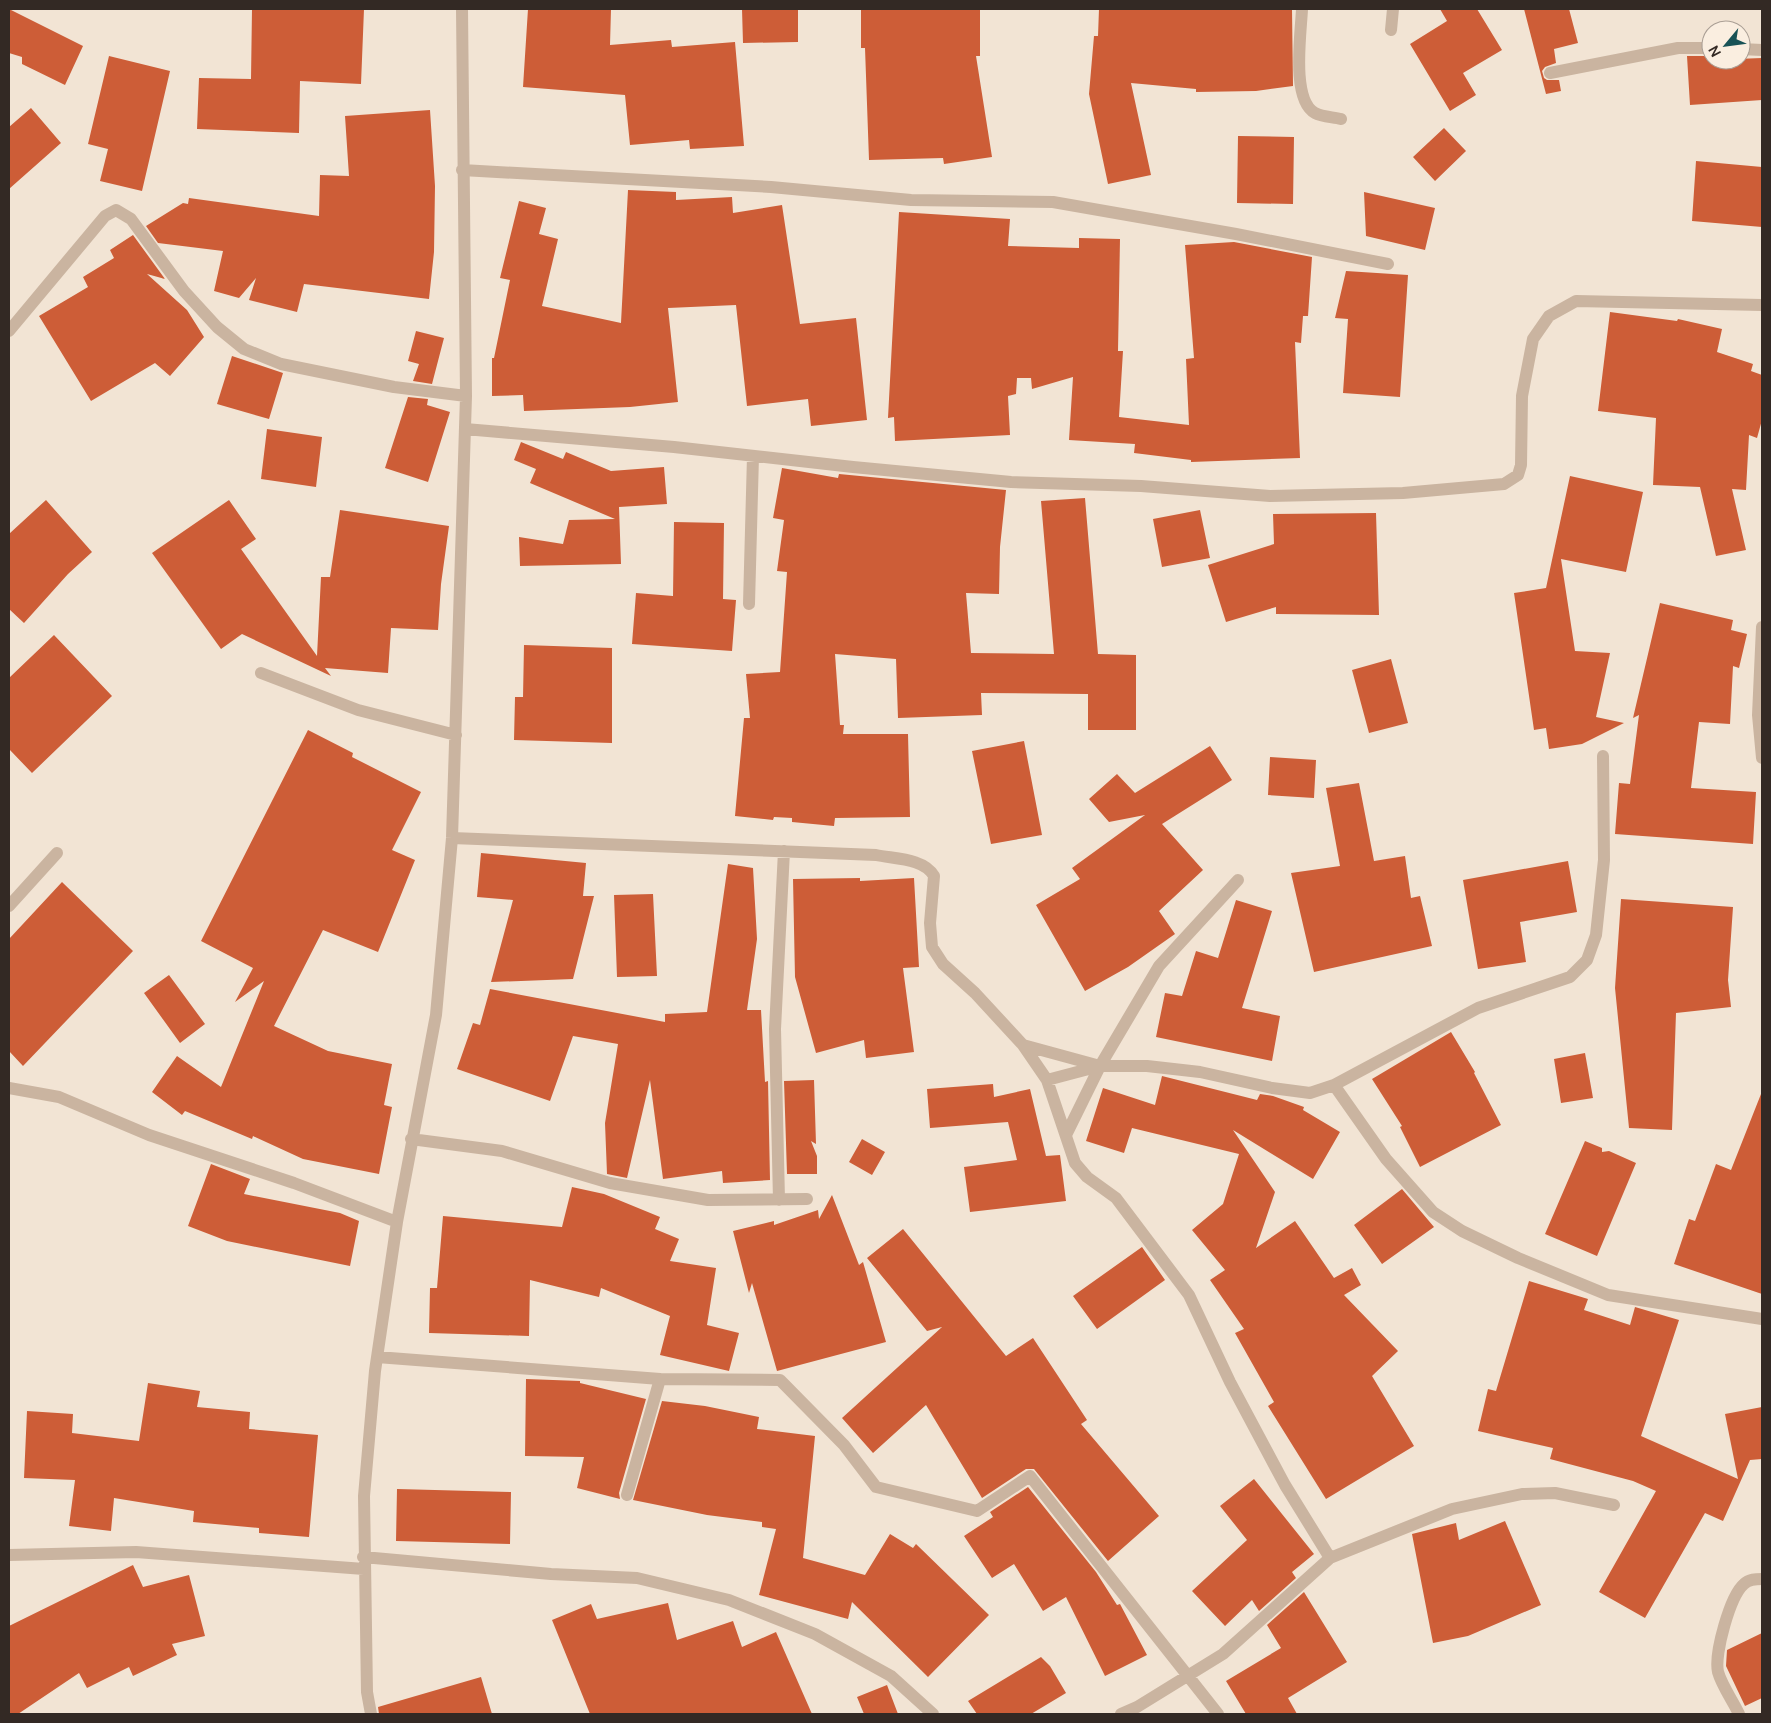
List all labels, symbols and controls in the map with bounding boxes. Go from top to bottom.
north arrow [1701,20,1751,70]
text: N [1703,43,1725,61]

